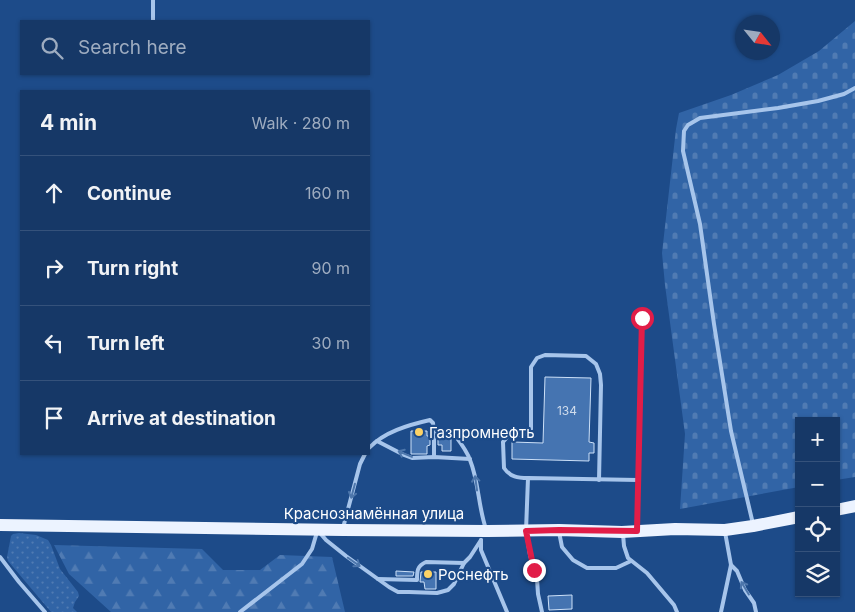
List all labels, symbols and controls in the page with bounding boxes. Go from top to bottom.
north arrow [735,15,780,60]
search box [20,20,370,75]
icon: search [38,34,66,62]
text: Search here [78,36,187,59]
text: 4 min [40,110,97,135]
text: Walk · 280 m [252,113,350,133]
icon: ahead [40,179,68,207]
text: Continue [87,182,172,205]
text: 160 m [305,183,350,203]
icon: right [40,254,68,282]
text: Turn right [87,257,178,280]
text: 90 m [311,258,350,278]
route start [631,307,654,330]
icon: left [40,329,68,357]
text: Turn left [87,332,165,355]
text: 30 m [312,333,350,353]
house number: 134 [557,403,577,418]
icon: arrive [40,404,68,432]
text: Arrive at destination [87,407,276,430]
map controls [795,417,840,597]
button: + [795,417,840,462]
place label: Газпромнефть [429,423,535,442]
marker: Газпромнефть [413,426,425,438]
one-way arrow [398,449,413,459]
button: − [795,462,840,507]
one-way arrow [471,476,481,492]
one-way arrow [348,483,357,499]
street label: Краснознамённая улица [284,504,464,523]
button: locate [795,507,840,552]
button: layers [795,552,840,597]
one-way arrow [346,557,360,567]
route end [523,559,546,582]
place label: Роснефть [438,565,509,584]
marker: Роснефть [422,568,434,580]
one-way arrow [739,581,749,595]

